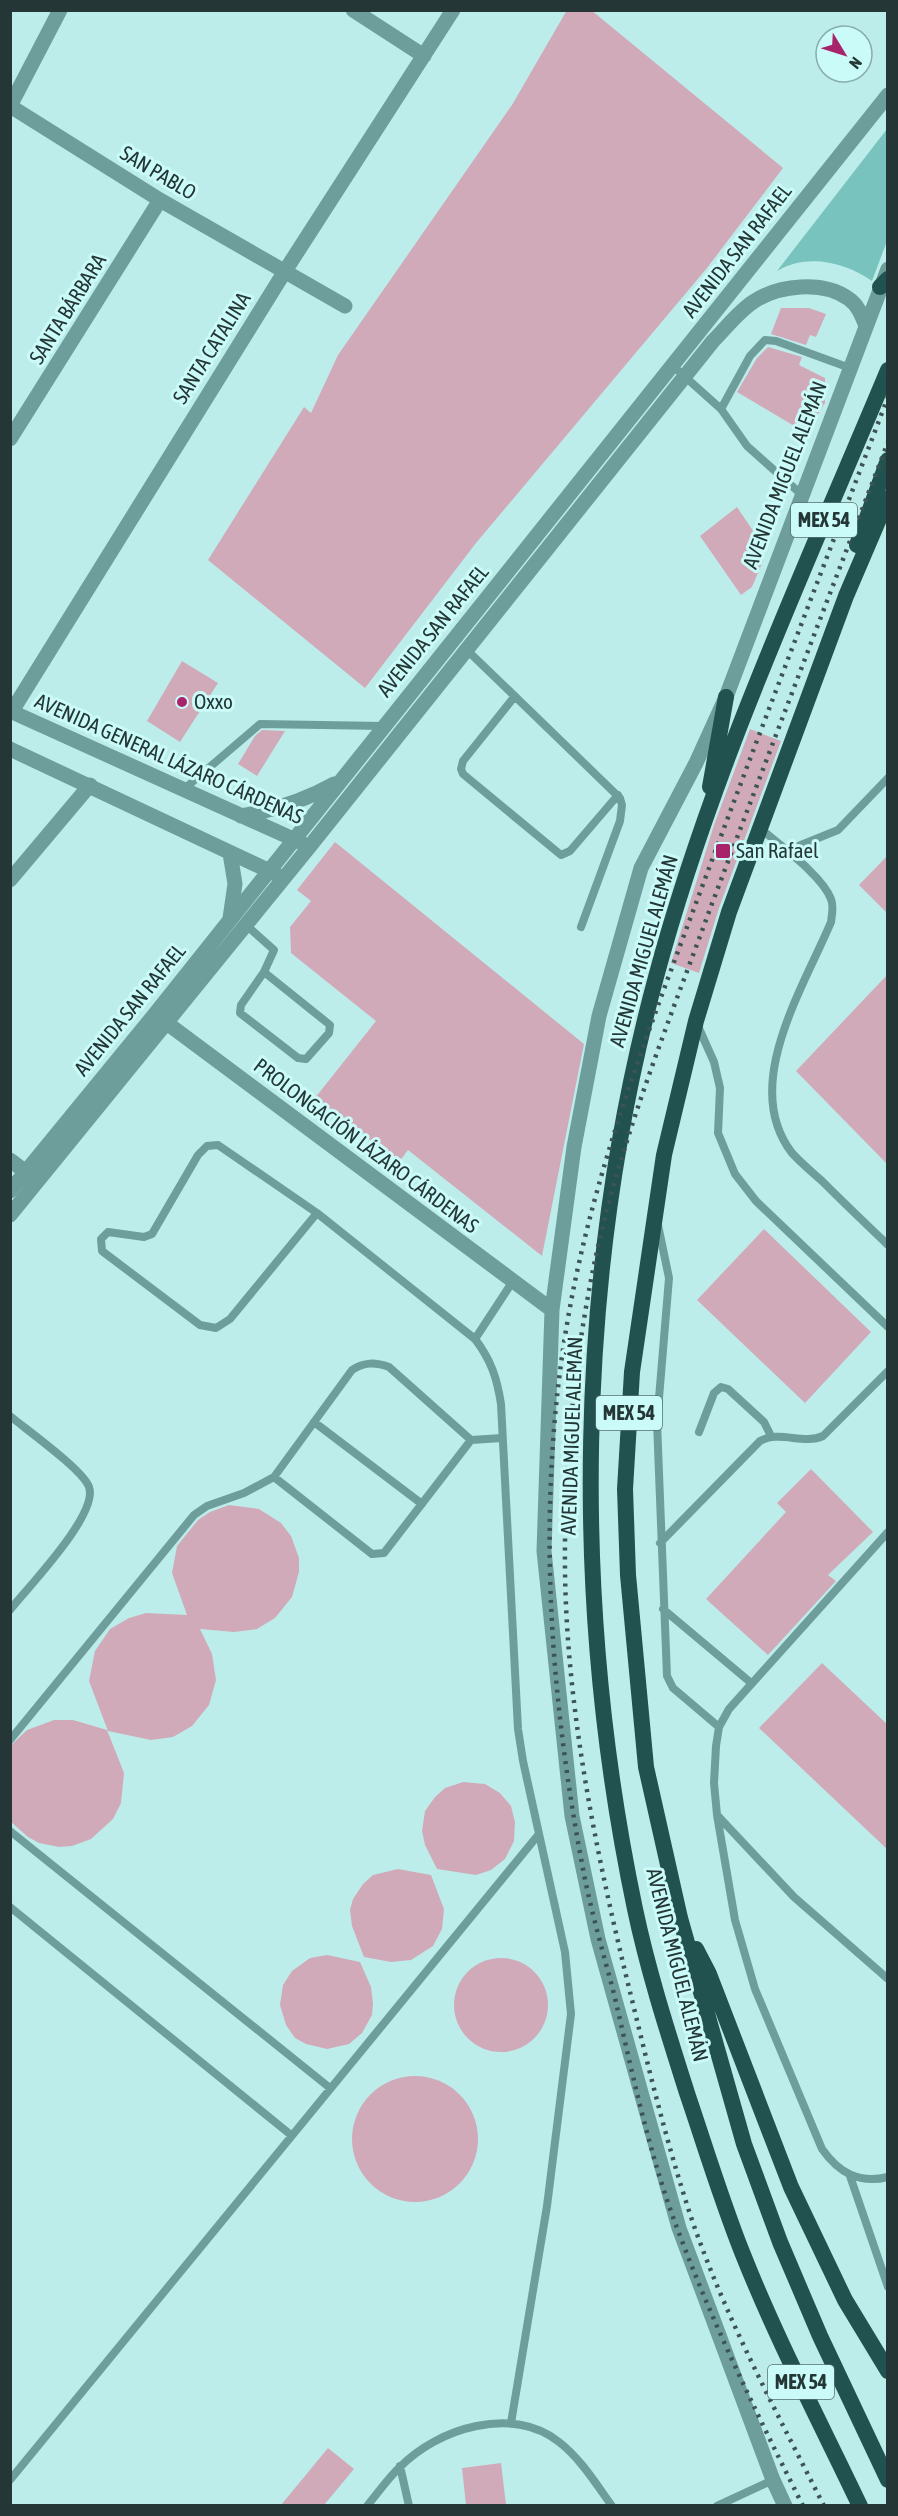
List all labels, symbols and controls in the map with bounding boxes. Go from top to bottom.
north arrow [814,24,874,84]
text: N [846,54,866,73]
street label: SAN PABLO [116,140,201,204]
street label: AVENIDA SAN RAFAEL [677,179,796,322]
street label: SANTA BÁRBARA [24,249,111,368]
street label: SANTA CATALINA [167,287,255,408]
street label: AVENIDA MIGUEL ALEMÁN [737,378,831,572]
road number: MEX 54 [791,503,857,537]
street label: AVENIDA SAN RAFAEL [372,560,493,701]
street label: AVENIDA GENERAL LÁZARO CÁRDENAS [32,688,307,828]
place label: Oxxo [194,689,233,713]
marker: Oxxo [175,695,189,709]
place label: San Rafael [736,838,819,862]
marker: San Rafael [714,842,732,860]
street label: AVENIDA MIGUEL ALEMÁN [604,852,682,1050]
street label: AVENIDA SAN RAFAEL [69,939,190,1080]
street label: PROLONGACIÓN LÁZARO CÁRDENAS [250,1053,484,1238]
street label: AVENIDA MIGUEL ALEMÁN [556,1336,586,1536]
road number: MEX 54 [596,1396,662,1430]
street label: AVENIDA MIGUEL ALEMÁN [642,1865,714,2064]
road number: MEX 54 [768,2365,834,2399]

